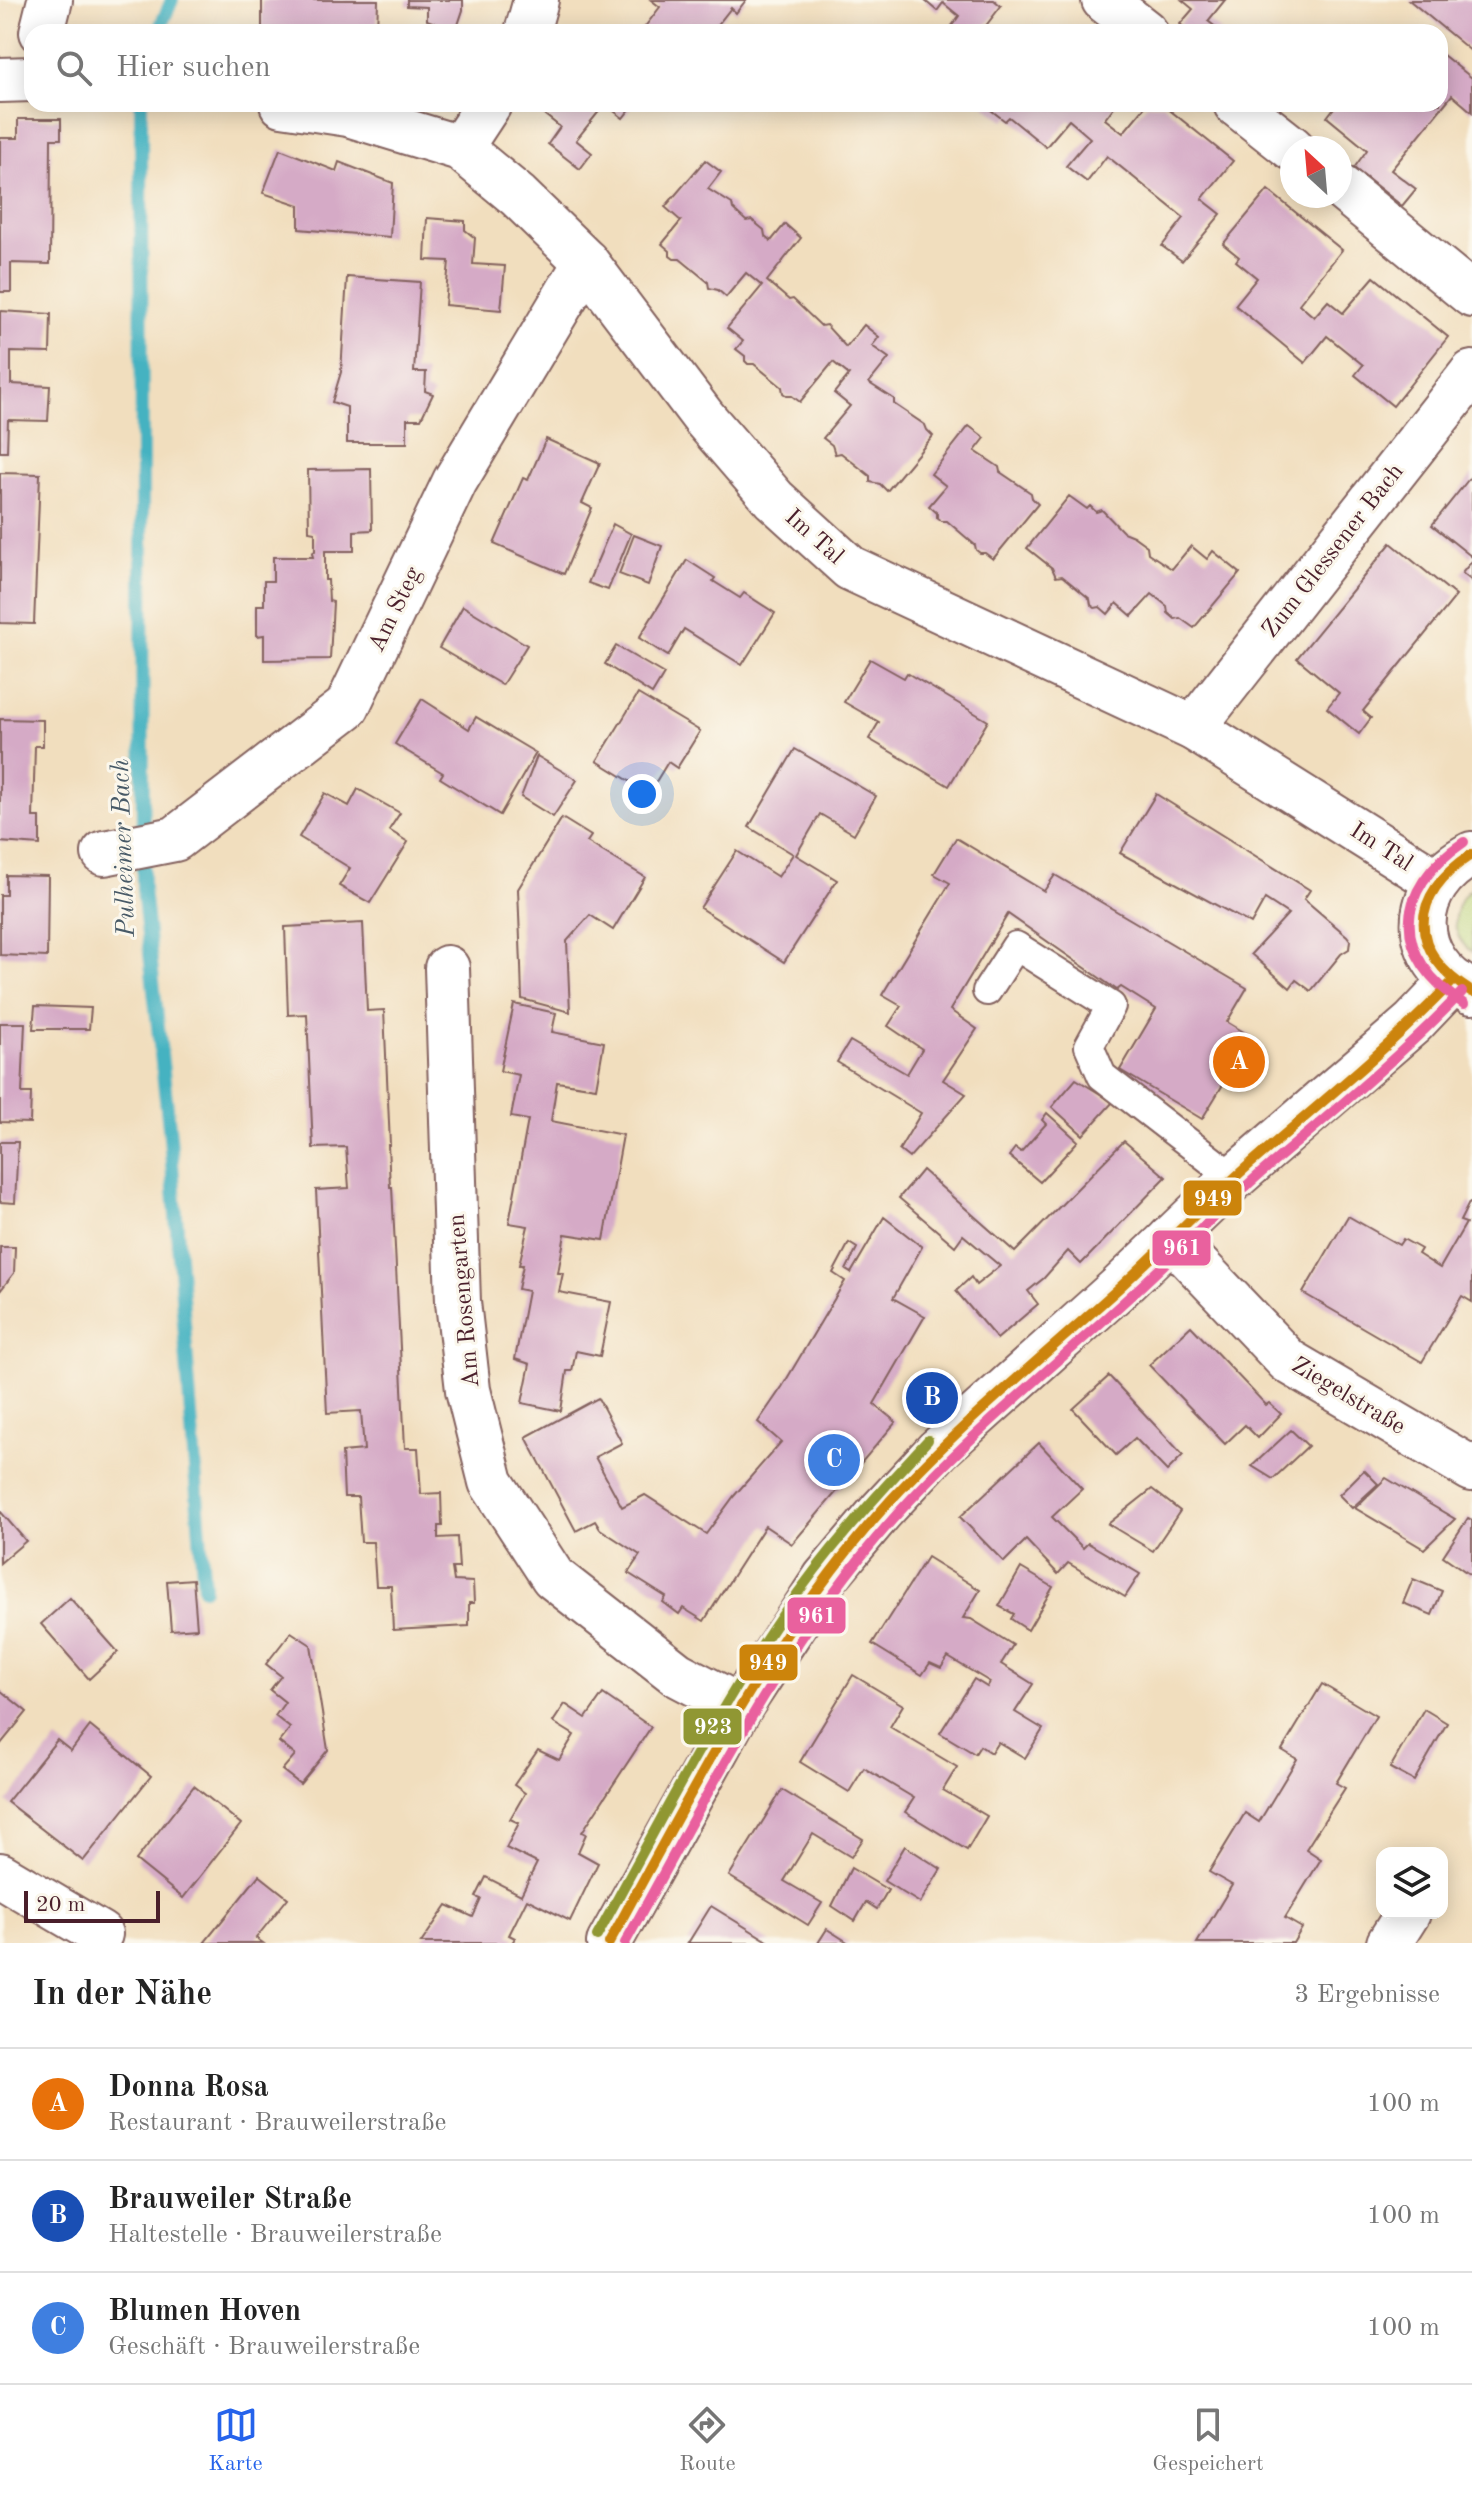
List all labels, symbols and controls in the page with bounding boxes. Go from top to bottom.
search box [24,24,1448,112]
icon: search [52,46,96,90]
text: Hier suchen [116,53,271,83]
north arrow [1280,136,1352,208]
street label: Zum Glessener Bach [1258,460,1409,643]
street label: Im Tal [780,505,848,570]
street label: Am Steg [365,564,427,656]
water label: Pulheimer Bach [108,758,140,939]
your location [622,774,662,814]
street label: Im Tal [1345,819,1417,877]
pin: A [1213,1032,1265,1092]
line badge: 949 [1182,1179,1243,1217]
text: 949 [1194,1189,1232,1211]
street label: Am Rosengarten [445,1213,485,1389]
line badge: 961 [1151,1229,1212,1267]
text: 961 [1163,1238,1201,1260]
street label: Ziegelstraße [1287,1354,1409,1440]
pin: B [906,1368,958,1428]
pin: C [808,1430,860,1490]
line badge: 961 [786,1596,847,1635]
text: 961 [798,1606,836,1628]
line badge: 949 [738,1643,799,1682]
text: 949 [749,1653,787,1675]
line badge: 923 [682,1707,743,1746]
text: 923 [694,1717,732,1739]
map controls [1376,1847,1448,1919]
button: layers [1376,1847,1448,1919]
scale bar [24,1887,160,1923]
text: 20 m [36,1894,85,1916]
text: In der Nähe [32,1978,212,2012]
text: 3 Ergebnisse [1294,1982,1440,2008]
text: Donna Rosa [108,2073,269,2103]
text: A [48,2091,68,2117]
text: 100 m [1367,2091,1440,2117]
text: Restaurant · Brauweilerstraße [108,2110,447,2136]
text: Brauweiler Straße [108,2185,352,2215]
text: B [49,2203,67,2229]
text: 100 m [1367,2203,1440,2229]
text: Haltestelle · Brauweilerstraße [108,2222,442,2248]
text: Blumen Hoven [108,2297,301,2327]
text: C [49,2315,67,2341]
text: 100 m [1367,2315,1440,2341]
text: Geschäft · Brauweilerstraße [108,2334,420,2360]
tab: Karte [208,2403,263,2478]
tab: Route [679,2403,736,2478]
tab: Gespeichert [1152,2403,1264,2478]

